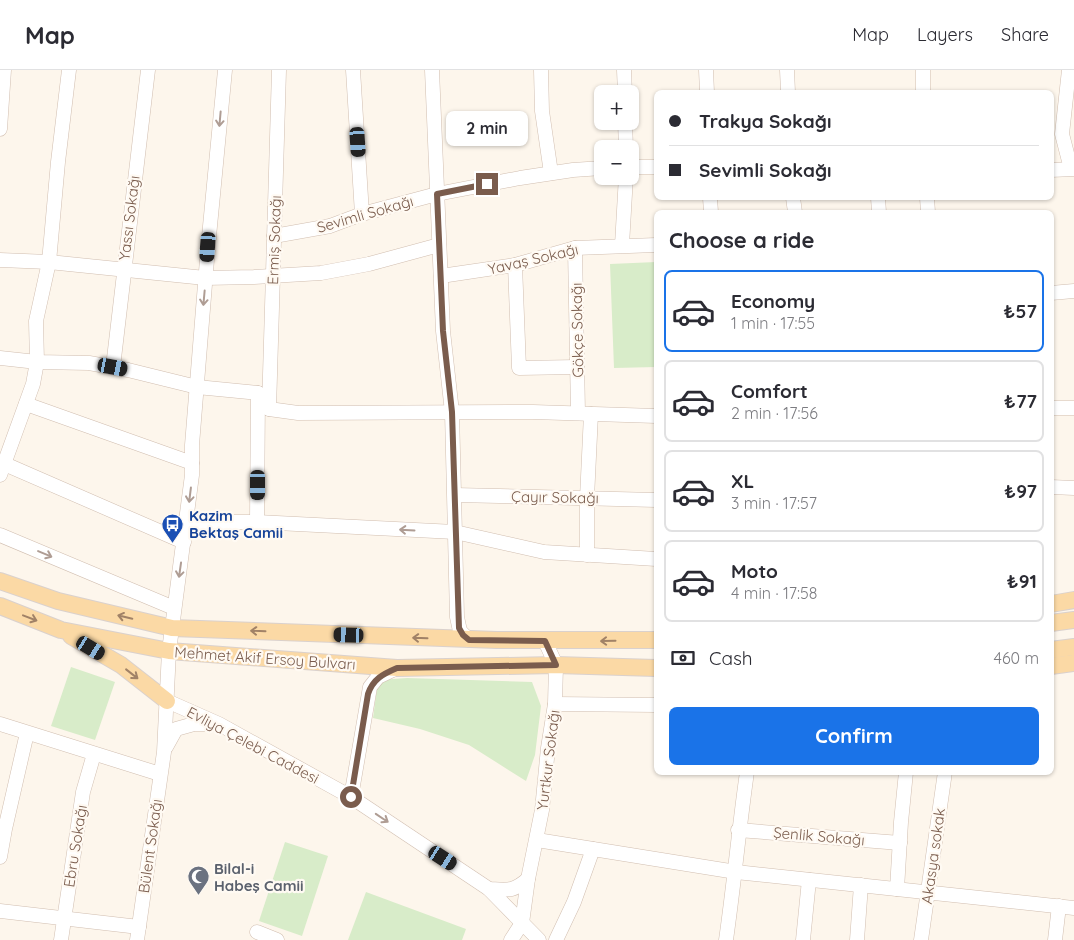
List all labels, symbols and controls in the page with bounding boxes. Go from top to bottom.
text: Map [25,20,75,50]
text: Map [852,23,889,46]
text: Layers [917,23,973,46]
text: Share [1001,23,1049,46]
map controls [594,85,639,185]
button: + [594,85,639,130]
text: Trakya Sokağı [699,109,831,133]
one-way arrow [215,110,225,126]
callout: 2 min [446,112,528,146]
text: 2 min [466,118,508,138]
car [349,127,366,157]
button: − [594,140,639,185]
text: Sevimli Sokağı [699,158,832,182]
route end [476,173,498,195]
street label: Yassı Sokağı [114,174,144,262]
street label: Sevimli Sokağı [315,191,415,237]
street label: Ermiş Sokağı [263,195,285,285]
text: Choose a ride [669,226,814,254]
car [199,232,216,262]
street label: Yavaş Sokağı [486,239,580,279]
street label: Gökçe Sokağı [567,282,587,378]
icon: car [671,289,716,334]
text: Economy [731,289,815,313]
one-way arrow [199,290,208,306]
text: ₺57 [1004,299,1037,323]
text: 1 min · 17:55 [731,313,815,333]
car [96,357,129,377]
icon: car [671,379,716,424]
text: Comfort [731,379,808,403]
text: ₺77 [1004,389,1037,413]
text: 2 min · 17:56 [731,403,818,423]
icon: car [671,469,716,514]
text: XL [731,469,754,493]
car [250,470,265,500]
text: ₺97 [1004,479,1037,503]
one-way arrow [185,486,195,502]
street label: Çayır Sokağı [511,487,599,507]
text: 3 min · 17:57 [731,493,817,513]
place label: Kazim Bektaş Camii [189,506,283,542]
bus stop icon: Kazim Bektaş Camii [161,512,185,543]
one-way arrow [399,525,415,534]
one-way arrow [37,550,52,559]
icon: car [671,559,716,604]
text: Moto [731,559,778,583]
one-way arrow [174,562,184,578]
text: ₺91 [1007,569,1037,593]
text: 4 min · 17:58 [731,583,817,603]
one-way arrow [117,612,133,621]
one-way arrow [22,614,38,623]
one-way arrow [250,626,266,636]
car [333,627,364,643]
one-way arrow [412,633,428,642]
car [74,634,107,662]
one-way arrow [600,636,616,646]
street label: Mehmet Akif Ersoy Bulvarı [174,642,356,674]
icon: cash [669,644,697,672]
text: Cash [709,646,753,670]
text: 460 m [993,648,1039,668]
one-way arrow [125,669,139,679]
street label: Evliya Çelebi Caddesi [184,702,322,788]
button: Confirm [669,707,1039,765]
street label: Yurtkur Sokağı [532,709,564,811]
route start [340,786,362,808]
street label: Bülent Sokağı [134,798,166,894]
street label: Ebru Sokağı [59,803,91,889]
street label: Akasya sokak [917,807,949,905]
one-way arrow [375,812,389,823]
street label: Şenlik Sokağı [773,823,865,849]
car [426,844,459,872]
place label: Bilal-i Habeş Camii [214,859,304,895]
mosque icon: Bilal-i Habeş Camii [186,865,210,896]

